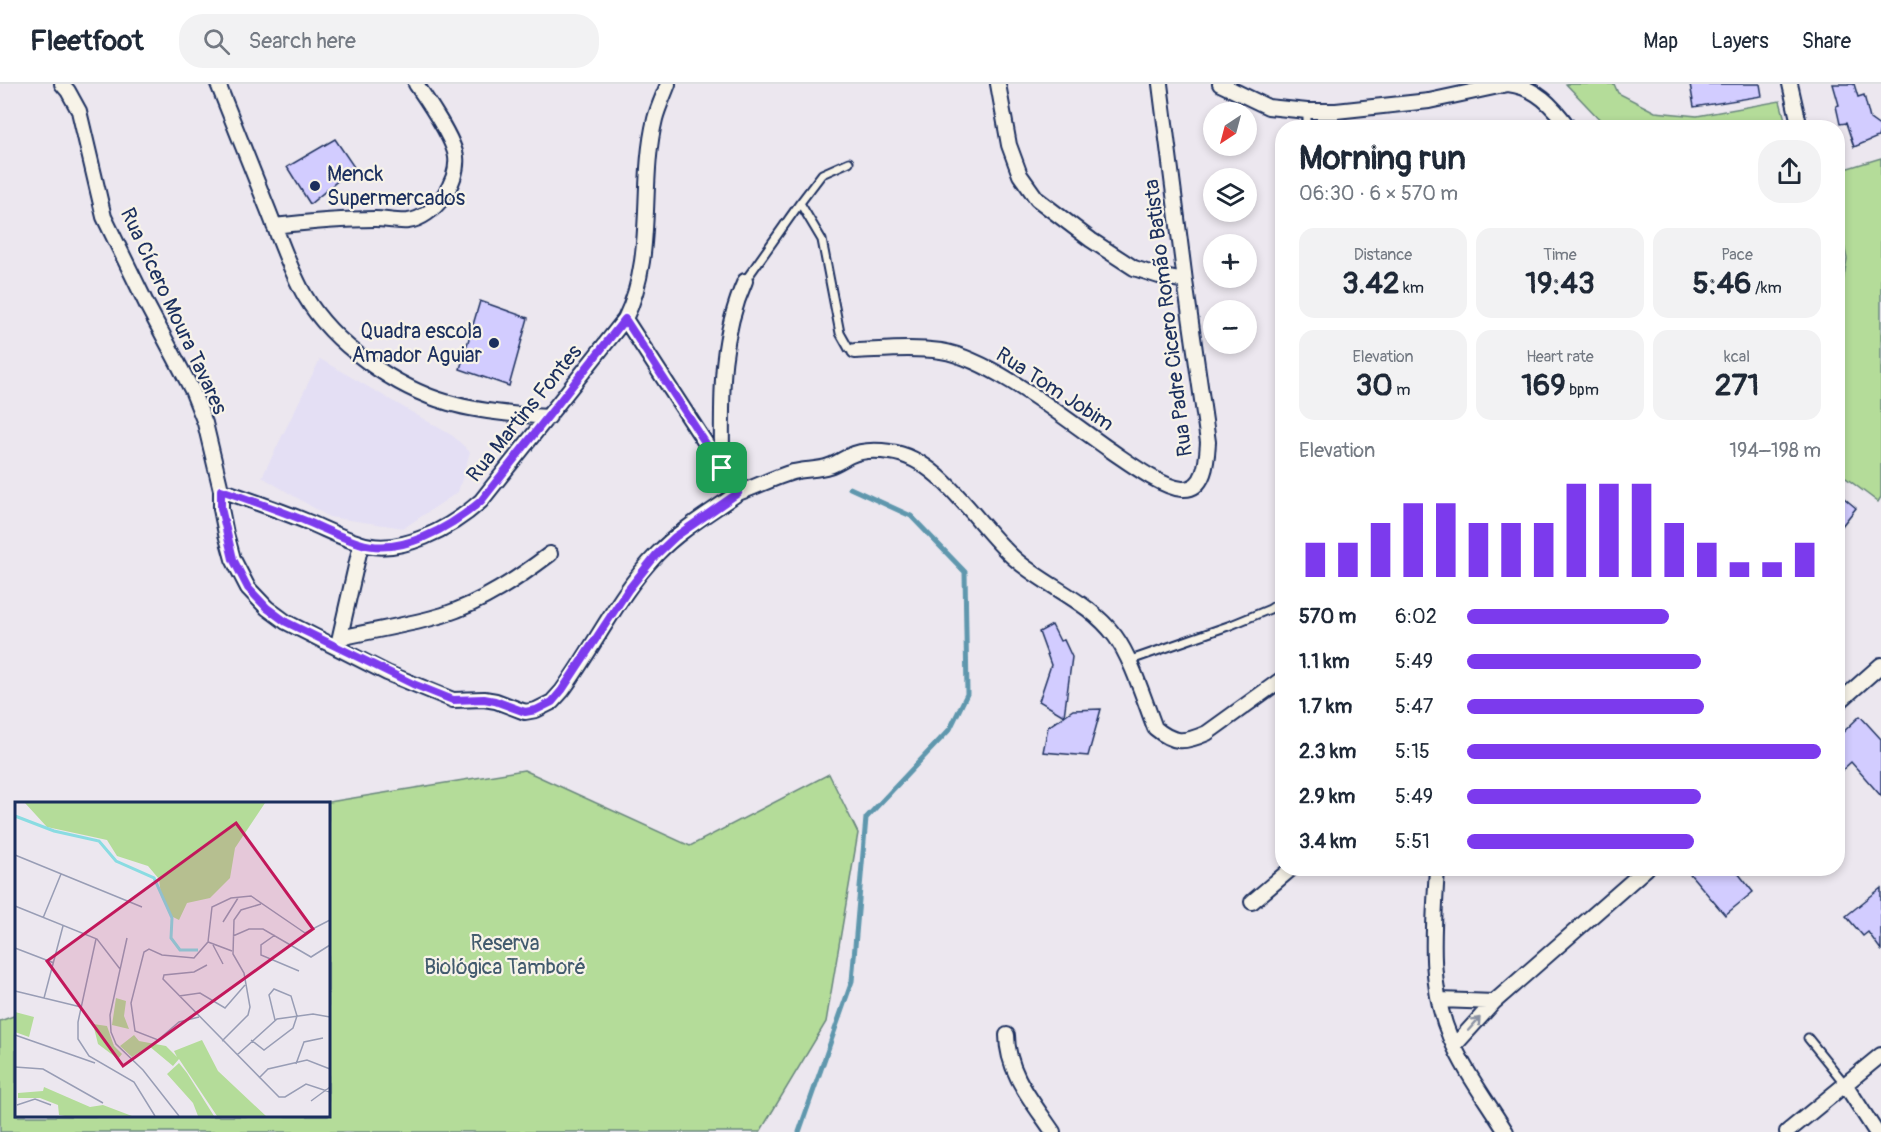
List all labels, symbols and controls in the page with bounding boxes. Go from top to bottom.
search box [179,14,599,68]
text: Fleetfoot [30,24,143,59]
icon: search [200,25,233,58]
text: Search here [248,27,356,55]
text: Map [1643,28,1678,55]
text: Layers [1711,28,1769,55]
text: Share [1802,28,1851,55]
north arrow [1203,102,1257,156]
map controls [1203,102,1257,354]
text: Morning run [1299,138,1466,179]
button: share [1758,140,1821,203]
place label: Menck Supermercados [327,161,466,212]
button: layers [1203,168,1257,222]
street label: Rua Padre Cicero Romão Batista [1138,178,1199,458]
marker: Menck Supermercados [308,179,322,193]
text: 06:30 · 6 × 570 m [1299,181,1458,206]
street label: Rua Cícero Moura Tavares [114,204,234,419]
button: + [1203,234,1257,288]
text: Distance [1354,245,1412,265]
text: Time [1543,245,1577,265]
text: Pace [1721,245,1753,265]
text: 3.42 [1342,265,1400,302]
text: 19:43 [1525,265,1595,302]
text: 5:46 [1692,265,1752,302]
text: km [1400,278,1424,298]
text: /km [1752,278,1782,298]
button: − [1203,300,1257,354]
place label: Quadra escola Amador Aguiar [351,318,483,369]
marker: Quadra escola Amador Aguiar [487,336,501,350]
street label: Rua Martins Fontes [461,339,589,488]
street label: Rua Tom Jobim [991,341,1119,438]
text: Elevation [1353,347,1413,367]
text: Heart rate [1526,347,1594,367]
text: kcal [1724,347,1750,367]
text: 30 [1356,367,1393,404]
text: 169 [1521,367,1566,404]
text: 271 [1715,367,1759,404]
text: m [1393,380,1410,400]
text: bpm [1566,380,1599,400]
text: Elevation [1299,438,1375,463]
text: 194–198 m [1729,438,1821,463]
pin [696,442,747,493]
icon: arrive [705,451,738,484]
text: 570 m [1299,604,1356,629]
text: 6:02 [1395,604,1437,629]
text: 1.1 km [1299,649,1349,674]
text: 5:49 [1395,649,1433,674]
text: 1.7 km [1299,694,1352,719]
text: 5:47 [1395,694,1433,719]
text: 2.3 km [1299,739,1356,764]
text: 5:15 [1395,739,1430,764]
text: 2.9 km [1299,784,1355,809]
text: 5:49 [1395,784,1433,809]
inset map [15,802,330,1117]
text: 3.4 km [1299,829,1357,854]
text: 5:51 [1395,829,1430,854]
park label: Reserva Biológica Tamboré [424,930,586,981]
one-way arrow [1467,1016,1481,1031]

